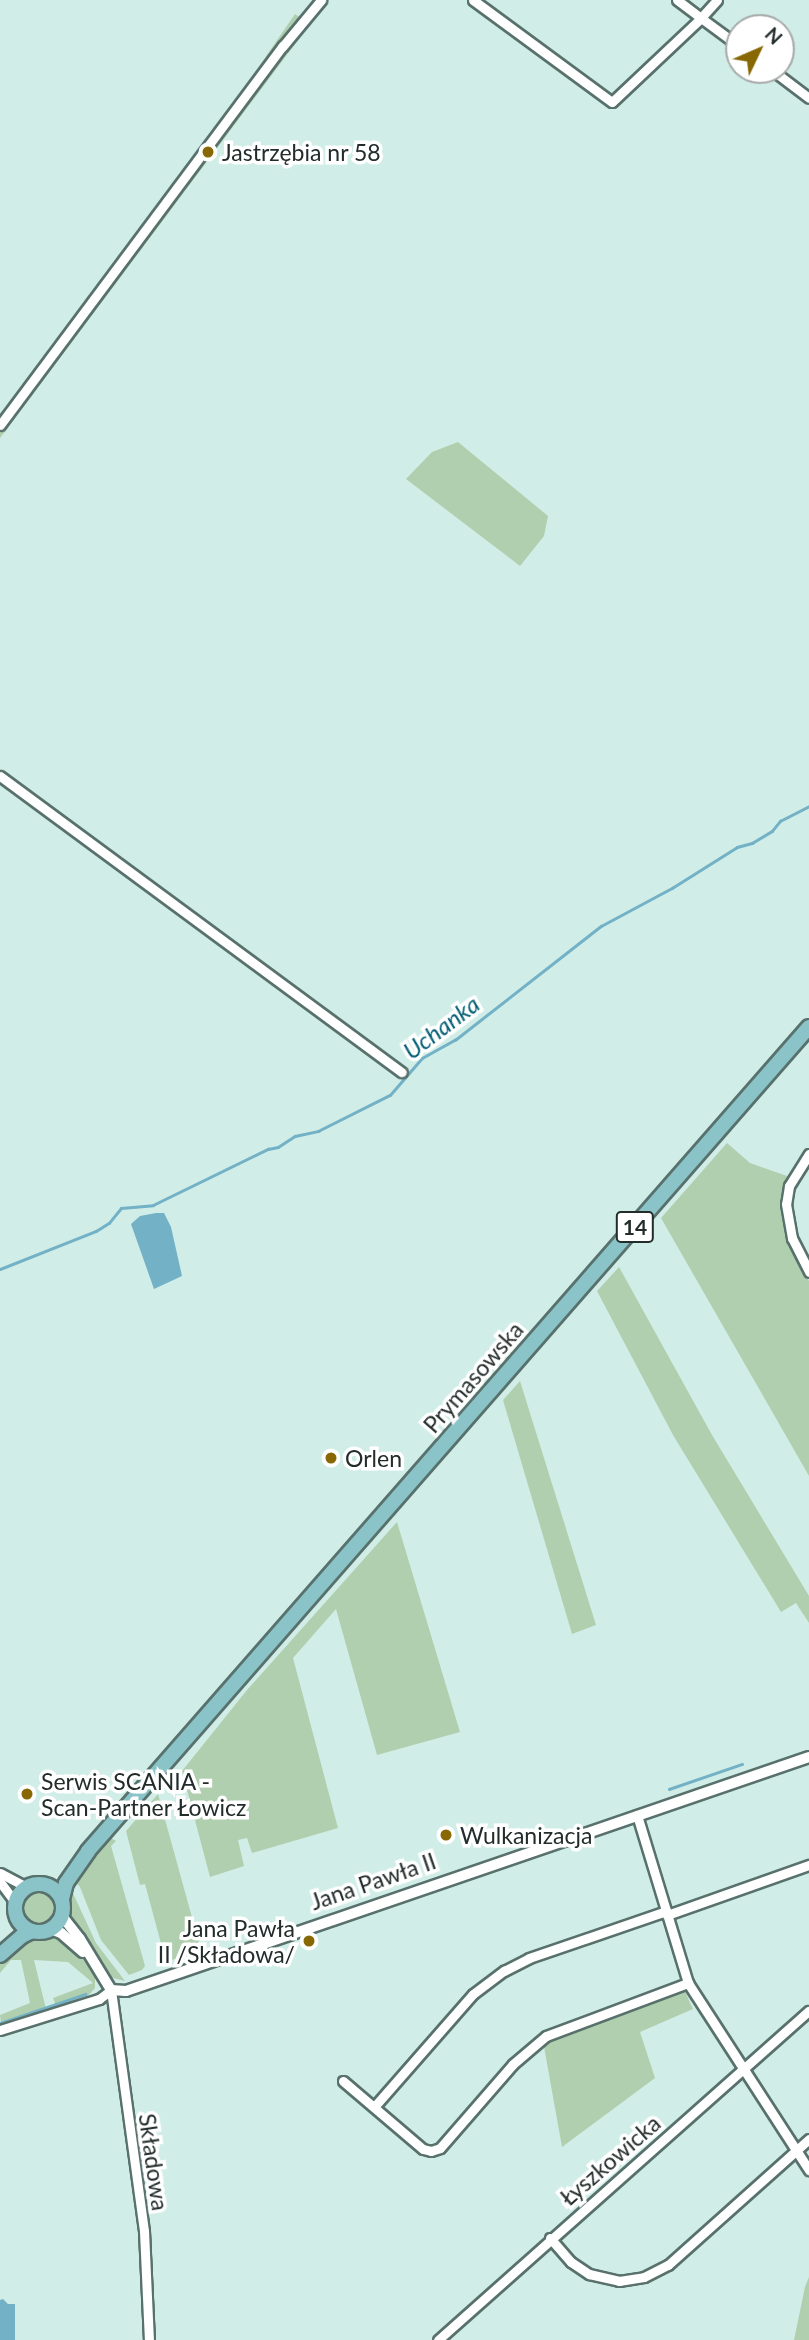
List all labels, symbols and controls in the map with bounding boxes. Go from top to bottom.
north arrow [725,14,795,84]
text: N [761,22,787,49]
place label: Jastrzębia nr 58 [222,138,381,166]
marker: Jastrzębia nr 58 [200,144,216,160]
water label: Uchanka [397,989,485,1065]
road number: 14 [616,1210,654,1244]
street label: Prymasowska [417,1316,529,1438]
place label: Orlen [345,1444,402,1472]
marker: Orlen [323,1450,339,1466]
place label: Serwis SCANIA - Scan-Partner Łowicz [41,1767,247,1821]
marker: Serwis SCANIA - Scan-Partner Łowicz [19,1786,35,1802]
place label: Wulkanizacja [460,1821,592,1849]
marker: Wulkanizacja [438,1827,454,1843]
street label: Jana Pawła II [307,1847,439,1915]
place label: Jana Pawła II /Składowa/ [158,1914,295,1968]
marker: Jana Pawła II /Składowa/ [301,1933,317,1949]
street label: Łyszkowicka [554,2109,666,2211]
street label: Składowa [134,2112,174,2212]

